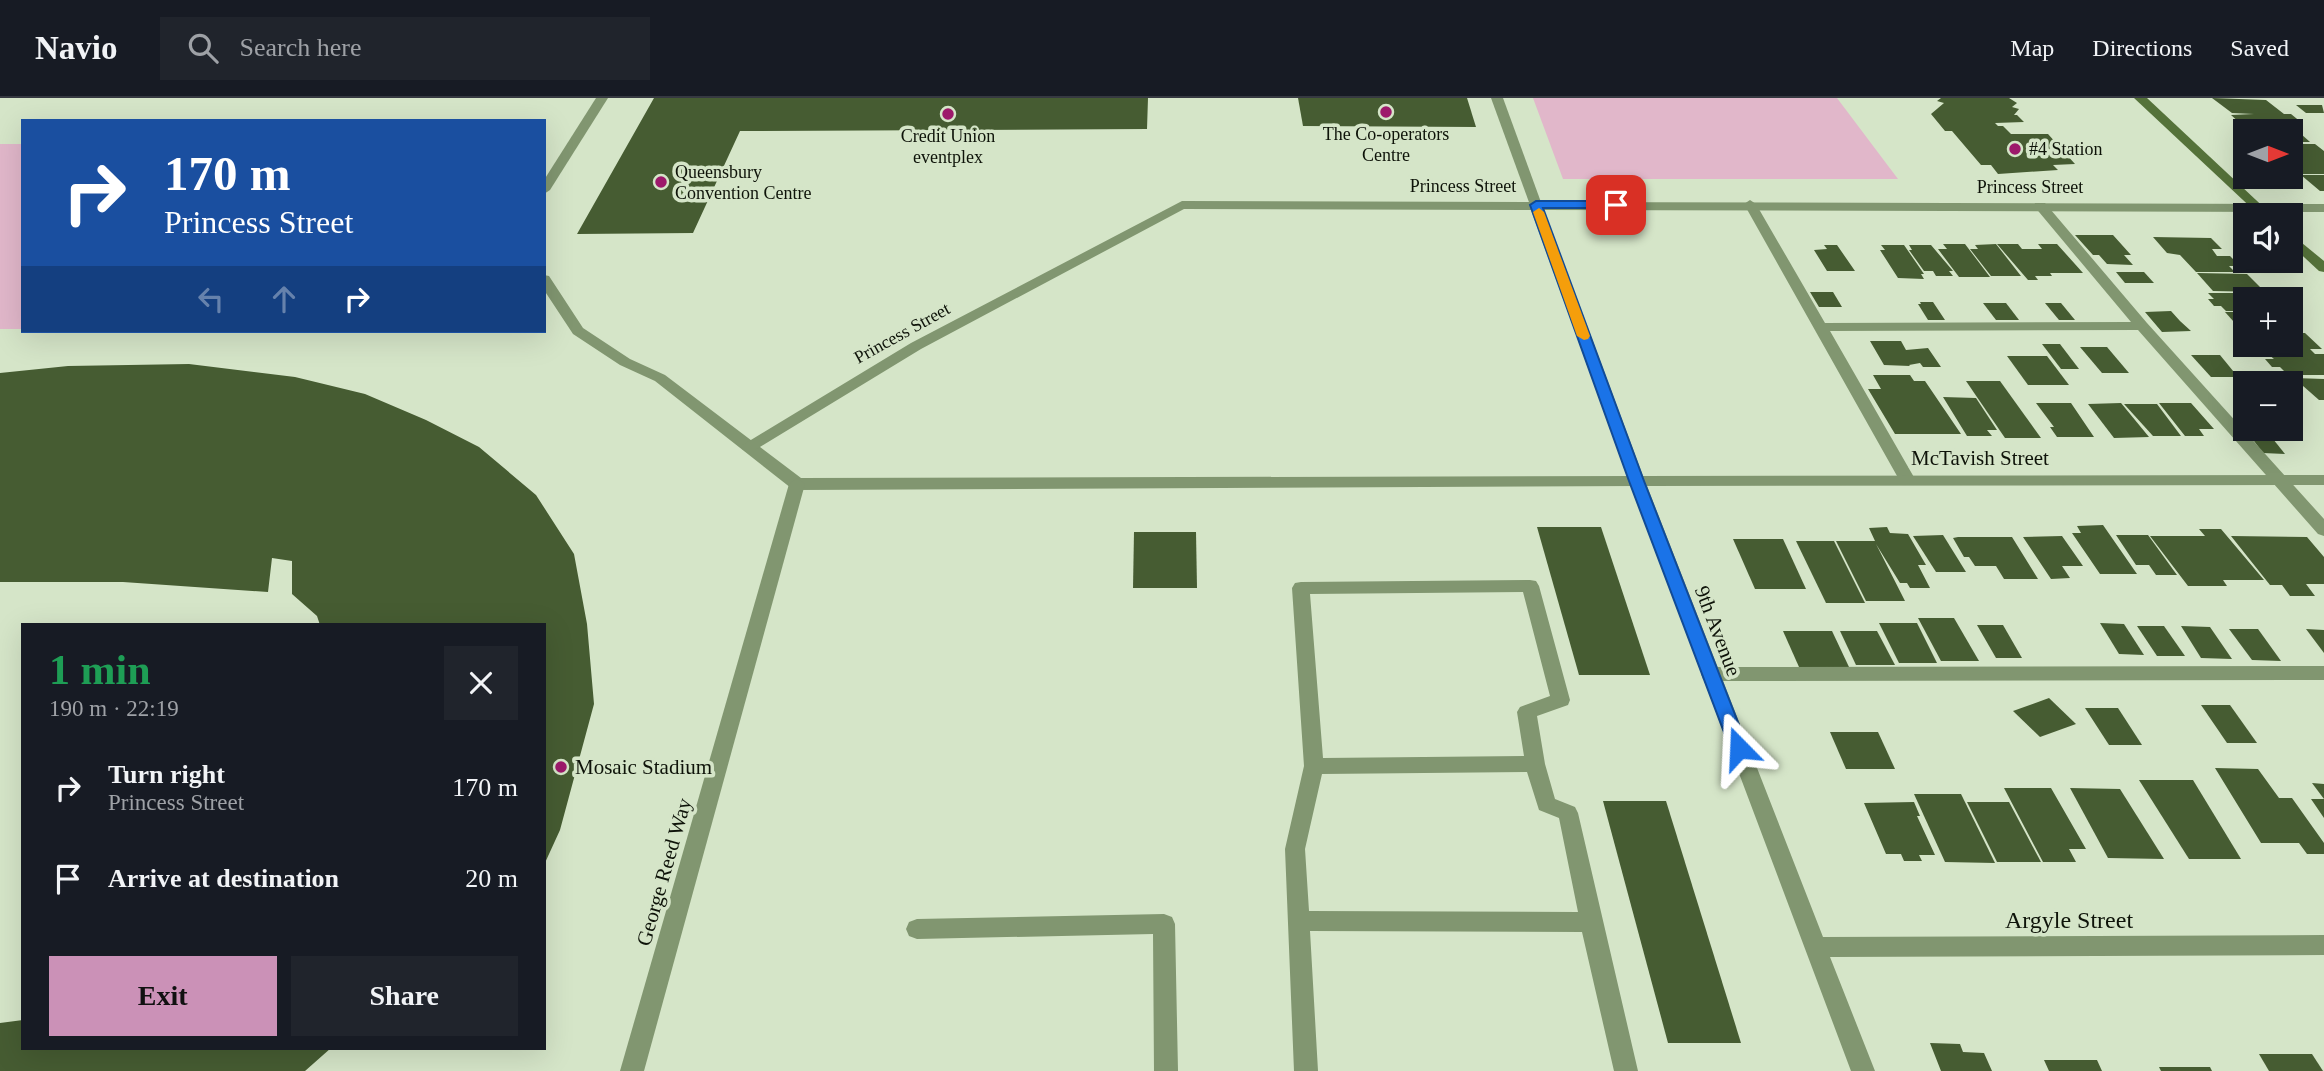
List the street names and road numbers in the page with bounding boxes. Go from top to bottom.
street label: Princess Street [1410,176,1516,196]
street label: Princess Street [1977,177,2083,197]
street label: Princess Street [851,298,953,368]
street label: McTavish Street [1911,446,2049,470]
street label: 9th Avenue [1690,583,1746,679]
street label: George Reed Way [631,795,697,949]
street label: Argyle Street [2005,907,2133,933]

